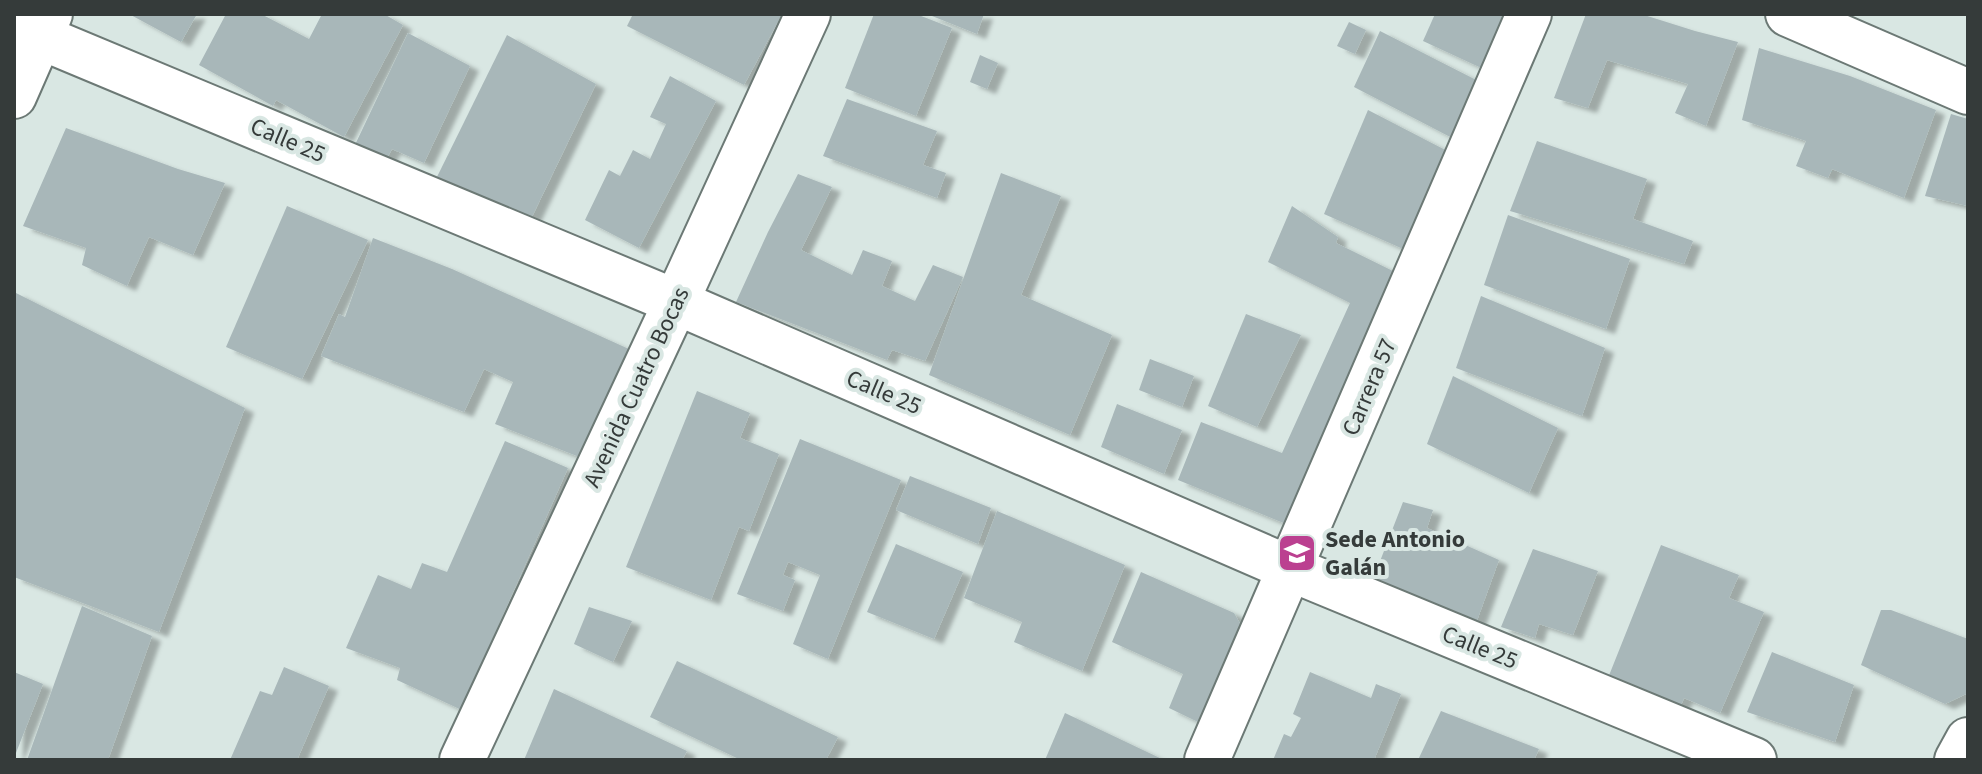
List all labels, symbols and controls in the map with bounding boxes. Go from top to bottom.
street label: Calle 25 [245,109,331,172]
street label: Avenida Cuatro Bocas [575,281,698,493]
street label: Carrera 57 [1333,333,1406,441]
street label: Calle 25 [841,361,927,424]
place label: Sede Antonio Galán [1325,522,1465,585]
school or university icon: Sede Antonio Galán [1276,532,1318,574]
street label: Calle 25 [1437,617,1523,678]

